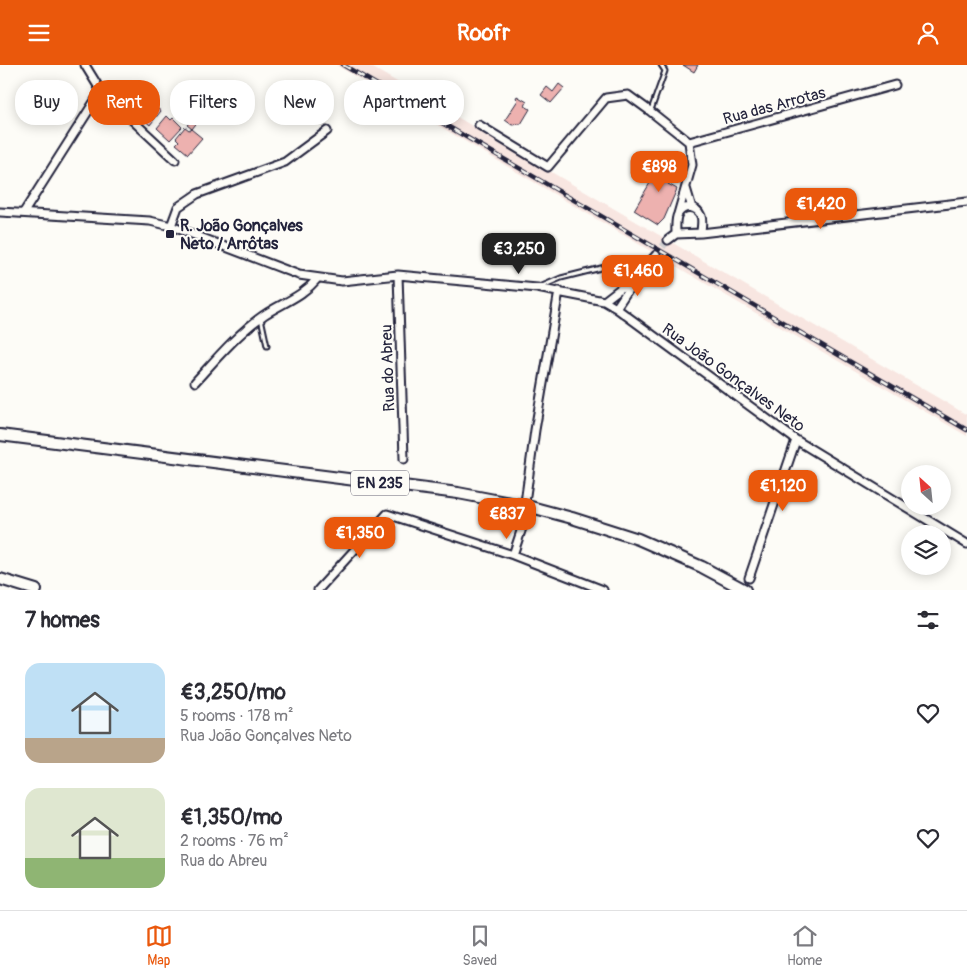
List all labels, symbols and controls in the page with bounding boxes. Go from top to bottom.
icon: menu [25,19,53,47]
text: Roofr [457,19,510,47]
icon: person [914,19,942,47]
chip: Buy [15,80,78,125]
chip: Rent [88,80,160,125]
chip: Filters [170,80,255,125]
chip: New [265,80,334,125]
chip: Apartment [344,80,464,125]
street label: Rua das Arrotas [721,83,828,129]
pin: €898 [629,151,689,193]
text: €898 [642,157,676,177]
pin: €1,420 [780,187,862,230]
text: €1,420 [796,194,846,214]
place label: R. João Gonçalves Neto / Arrôtas [180,216,304,254]
marker: R. João Gonçalves Neto / Arrôtas [164,228,176,240]
pin: €3,250 [478,233,560,275]
text: €3,250 [493,239,545,259]
pin: €1,460 [597,255,679,297]
text: €1,460 [613,261,663,281]
street label: Rua João Gonçalves Neto [658,319,809,437]
street label: Rua do Abreu [376,324,400,412]
north arrow [901,465,951,515]
map controls [901,465,951,575]
pin: €1,120 [742,469,824,512]
road number: EN 235 [351,471,409,495]
text: €1,120 [759,476,807,496]
pin: €837 [477,497,537,540]
text: €837 [489,504,525,524]
pin: €1,350 [319,517,401,559]
text: €1,350 [335,523,385,543]
button: layers [901,525,951,575]
icon: filters [914,606,942,634]
text: 7 homes [25,607,100,634]
text: €3,250/mo [180,679,286,706]
icon: home [65,683,125,743]
icon: heart [914,699,942,727]
text: 5 rooms · 178 m² [180,706,293,726]
text: Rua João Gonçalves Neto [180,726,352,746]
text: €1,350/mo [180,804,282,831]
icon: home [65,808,125,868]
icon: heart [914,824,942,852]
text: 2 rooms · 76 m² [180,831,289,851]
text: Rua do Abreu [180,851,267,871]
tab: Map [145,922,173,969]
tab: Saved [462,922,497,969]
tab: Home [787,922,822,969]

